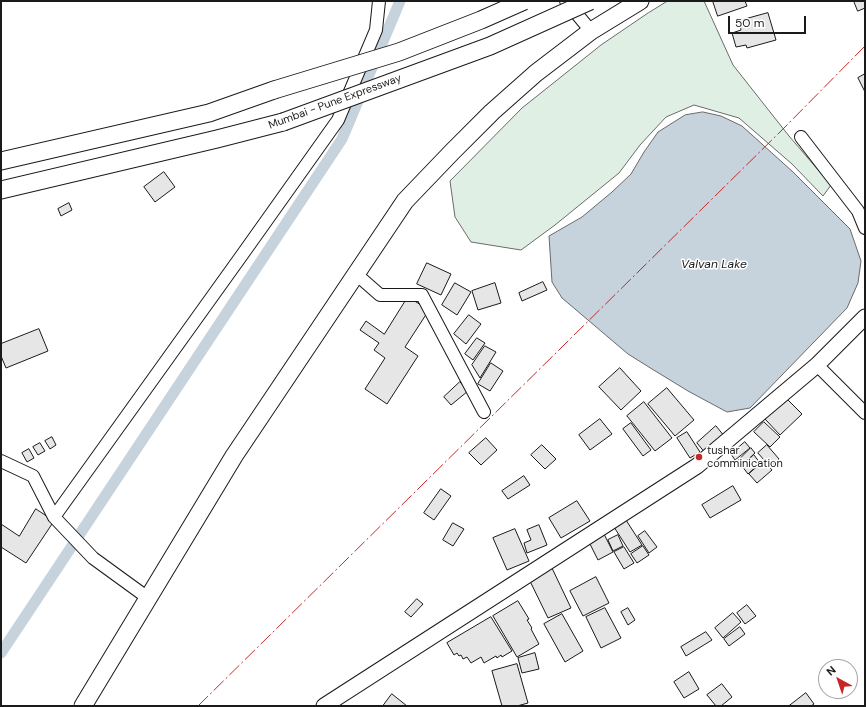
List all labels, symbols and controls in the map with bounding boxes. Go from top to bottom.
scale bar [730,8,808,34]
text: 50 m [735,15,764,31]
street label: Mumbai - Pune Expressway [267,72,403,132]
water label: Valvan Lake [681,258,747,272]
place label: tushar comminication [707,444,783,470]
marker: tushar comminication [694,452,704,462]
north arrow [818,659,858,699]
text: N [823,663,839,679]

